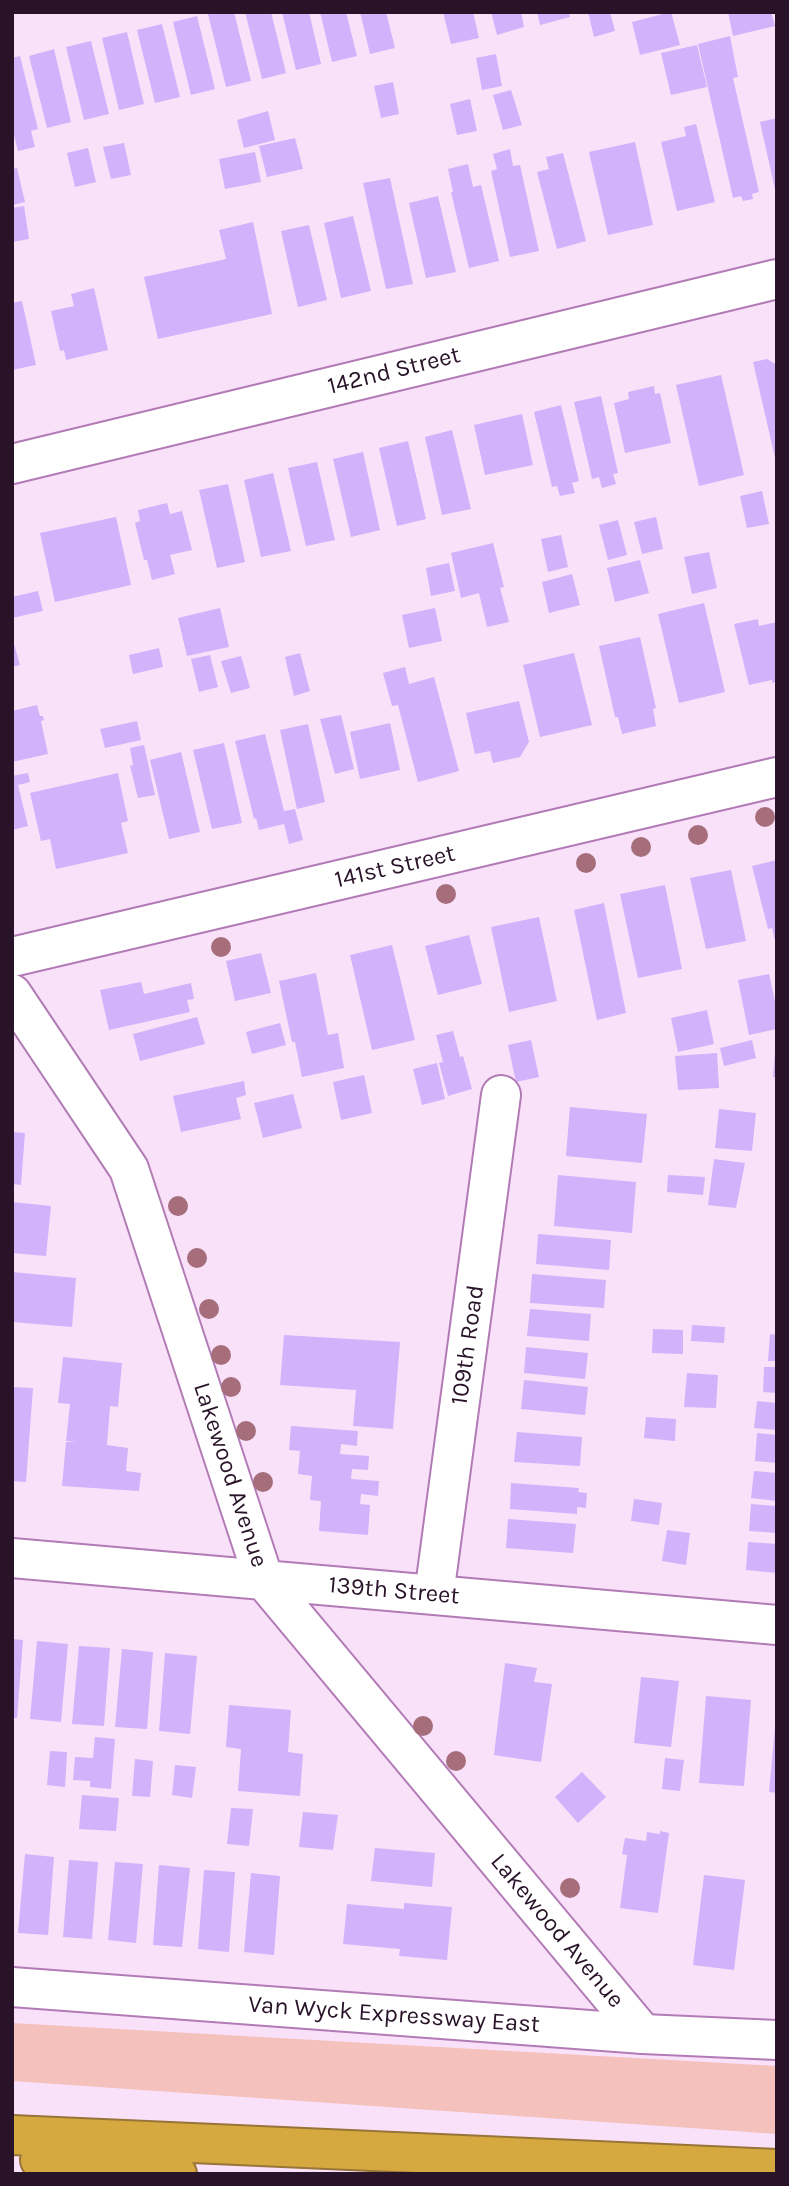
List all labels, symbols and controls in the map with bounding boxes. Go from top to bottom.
street label: 142nd Street [325,341,463,401]
street label: 141st Street [332,839,458,895]
street label: 109th Road [445,1283,491,1407]
street label: Lakewood Avenue [187,1379,273,1571]
street label: 139th Street [327,1571,461,1611]
street label: Lakewood Avenue [484,1848,630,2014]
street label: Van Wyck Expressway East [247,1990,541,2040]

